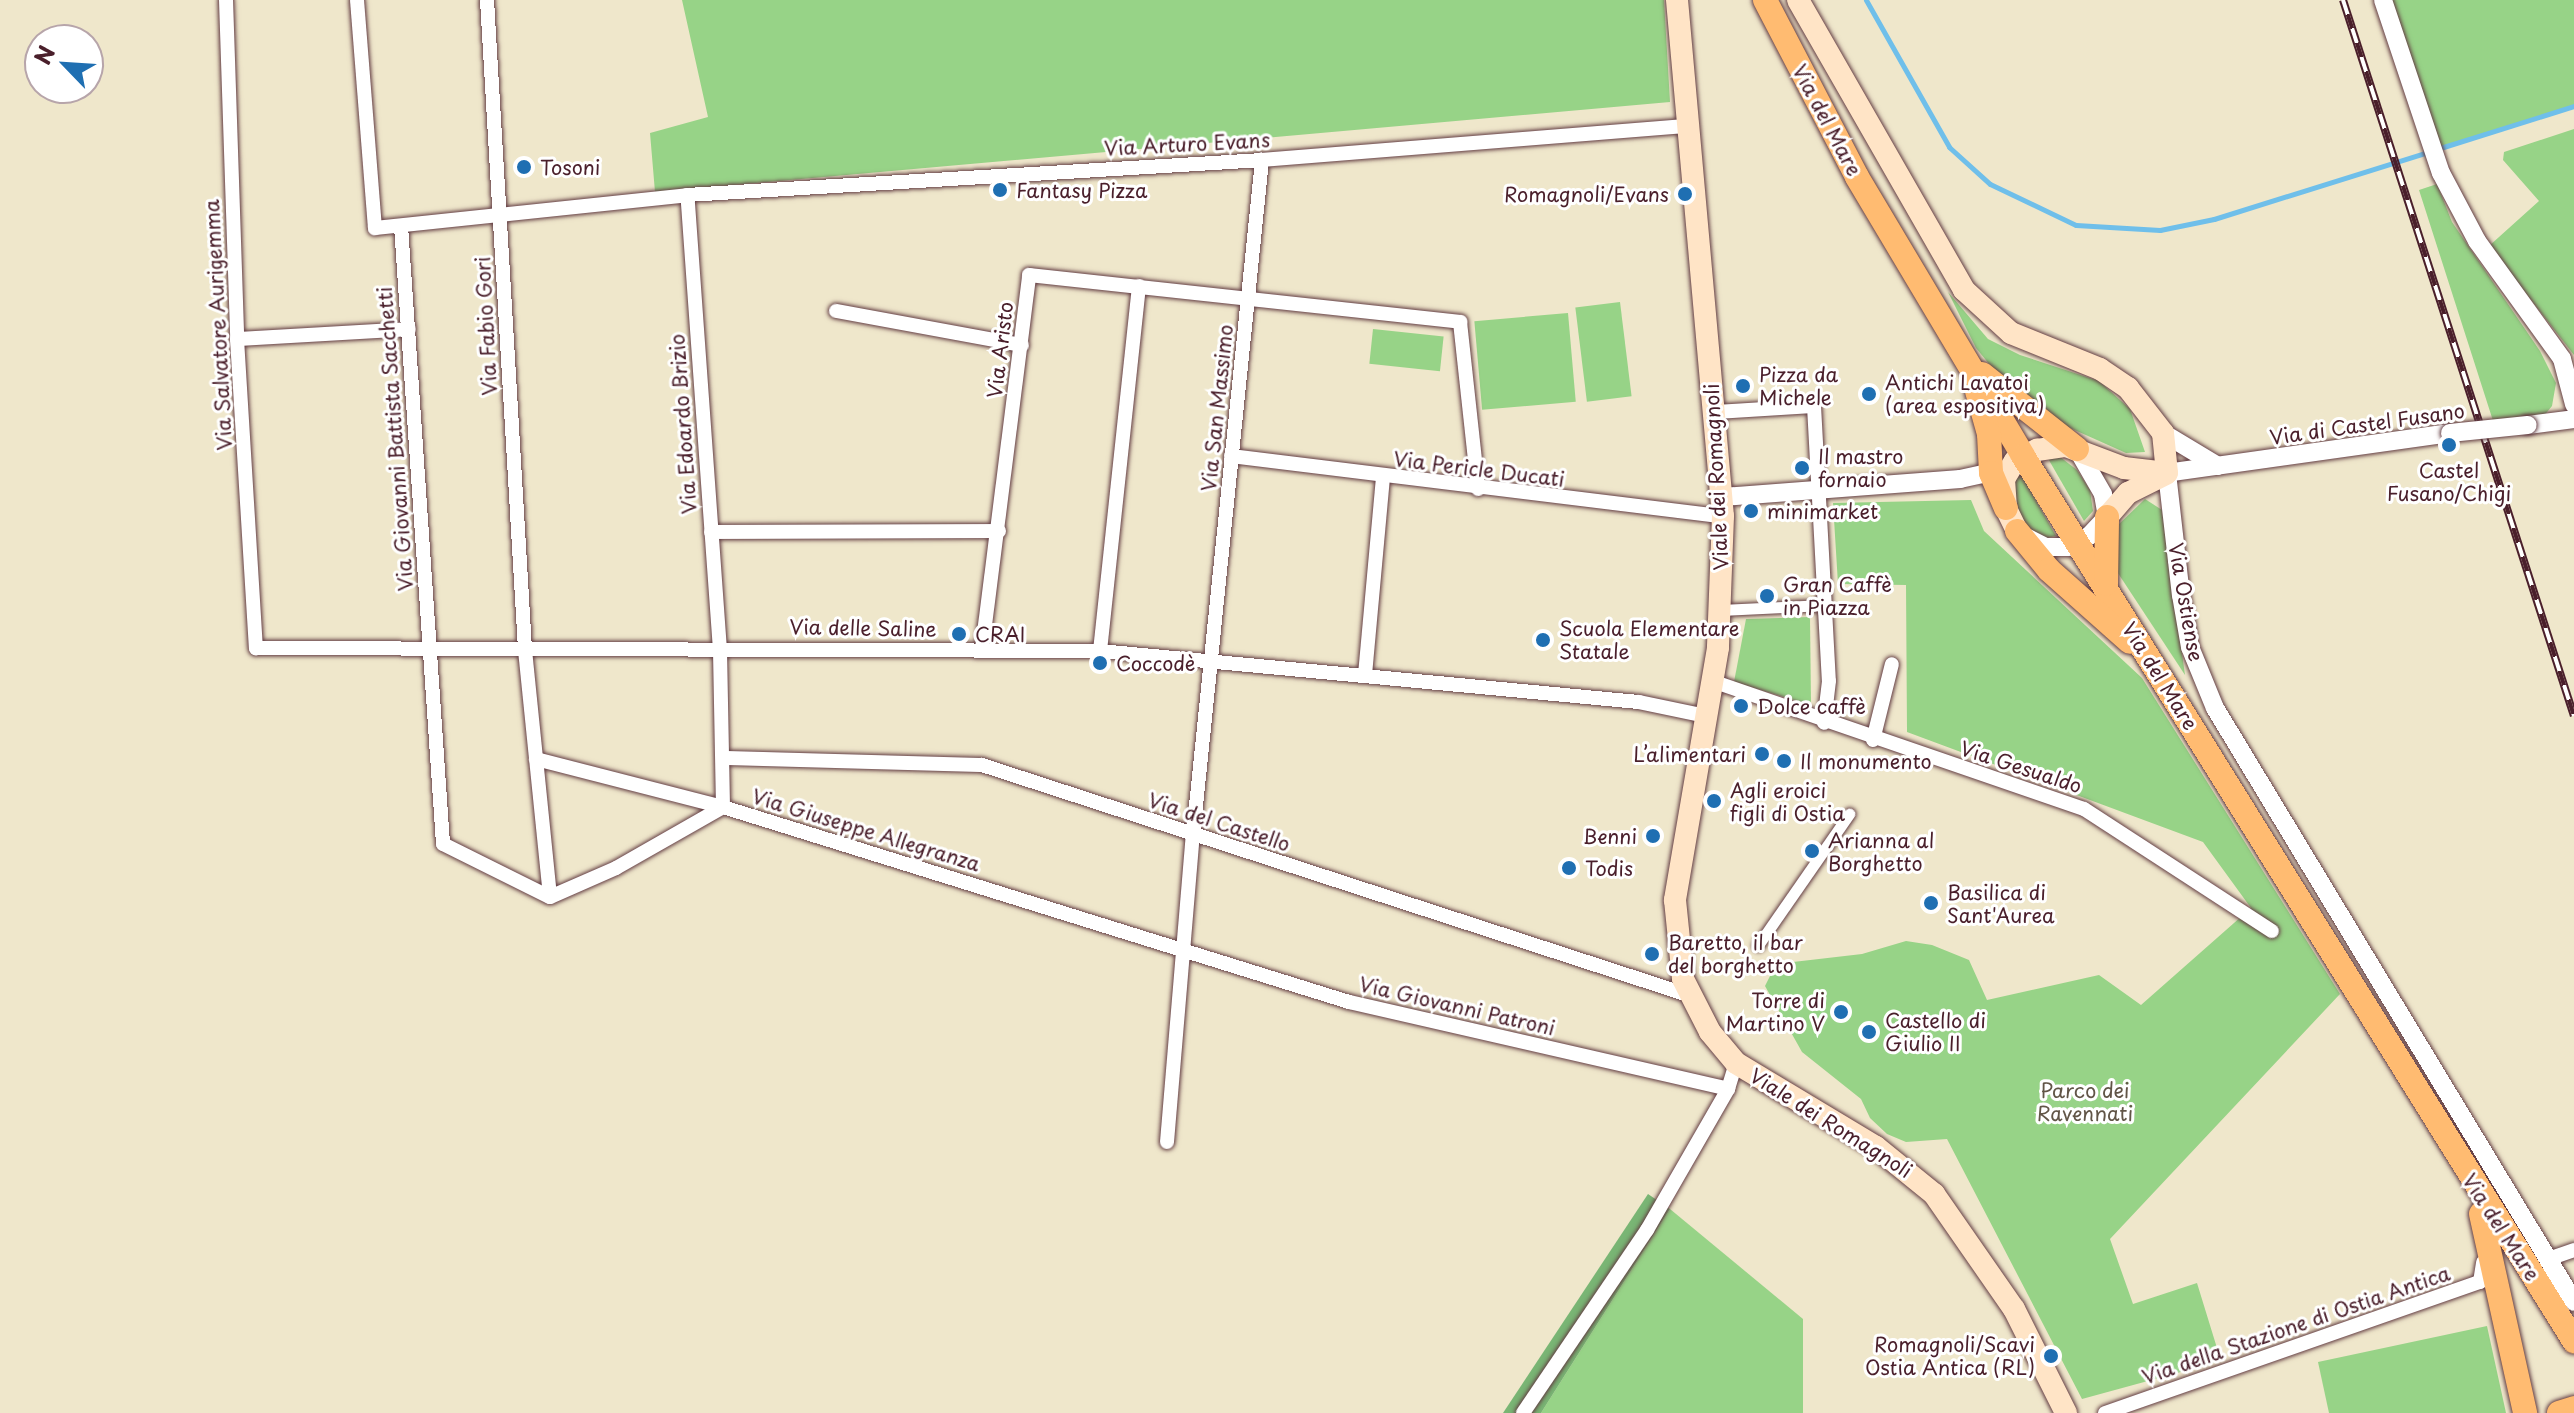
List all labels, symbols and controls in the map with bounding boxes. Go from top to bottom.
north arrow [24,24,104,104]
text: N [25,40,62,69]
street label: Via del Mare [1788,60,1866,180]
street label: Via Arturo Evans [1104,128,1270,160]
place label: Tosoni [540,155,600,179]
marker: Tosoni [515,158,533,176]
place label: Fantasy Pizza [1016,178,1148,202]
marker: Fantasy Pizza [991,181,1009,199]
place label: Romagnoli/Evans [1504,182,1669,206]
marker: Romagnoli/Evans [1676,185,1694,203]
street label: Via Salvatore Aurigemma [199,199,237,451]
street label: Via Fabio Gori [470,256,502,396]
street label: Via Giovanni Battista Sacchetti [372,287,418,591]
street label: Via Aristo [982,301,1018,399]
street label: Via San Massimo [1196,324,1238,492]
street label: Via Edoardo Brizio [665,334,701,514]
place label: Pizza da Michele [1759,362,1838,409]
place label: Antichi Lavatoi (area espositiva) [1885,370,2045,417]
marker: Pizza da Michele [1734,377,1752,395]
street label: Viale dei Romagnoli [1699,381,1733,573]
marker: Antichi Lavatoi (area espositiva) [1860,385,1878,403]
street label: Via di Castel Fusano [2268,398,2466,450]
marker: Castel Fusano/Chigi [2440,436,2458,454]
place label: Il mastro fornaio [1818,444,1905,491]
street label: Via Pericle Ducati [1392,447,1566,491]
place label: Castel Fusano/Chigi [2387,458,2511,505]
marker: Il mastro fornaio [1793,459,1811,477]
place label: minimarket [1767,499,1878,523]
marker: minimarket [1742,502,1760,520]
street label: Via Ostiense [2164,541,2208,663]
place label: Gran Caffè in Piazza [1783,572,1892,619]
marker: Gran Caffè in Piazza [1758,587,1776,605]
street label: Via delle Saline [789,615,937,641]
place label: Scuola Elementare Statale [1559,616,1739,663]
street label: Via del Mare [2117,618,2203,734]
place label: CRAI [975,622,1025,646]
marker: CRAI [950,625,968,643]
marker: Scuola Elementare Statale [1534,631,1552,649]
place label: Coccodè [1116,651,1195,675]
marker: Coccodè [1091,654,1109,672]
place label: Dolce caffè [1757,694,1867,718]
marker: Dolce caffè [1732,697,1750,715]
street label: Via Gesualdo [1957,736,2085,798]
place label: L’alimentari [1633,742,1746,766]
marker: L’alimentari [1753,745,1771,763]
place label: Il monumento [1800,749,1932,773]
marker: Il monumento [1775,752,1793,770]
place label: Agli eroici figli di Ostia [1730,778,1847,825]
street label: Via Giuseppe Allegranza [749,784,983,876]
street label: Via del Castello [1144,788,1294,856]
marker: Agli eroici figli di Ostia [1705,792,1723,810]
place label: Benni [1583,824,1637,848]
marker: Benni [1644,827,1662,845]
place label: Arianna al Borghetto [1828,828,1933,875]
marker: Arianna al Borghetto [1803,842,1821,860]
place label: Todis [1585,856,1633,880]
marker: Todis [1560,859,1578,877]
place label: Basilica di Sant'Aurea [1947,880,2054,927]
marker: Basilica di Sant'Aurea [1922,894,1940,912]
place label: Baretto, il bar del borghetto [1668,930,1804,977]
marker: Baretto, il bar del borghetto [1643,945,1661,963]
street label: Via Giovanni Patroni [1357,972,1557,1040]
place label: Torre di Martino V [1726,988,1825,1035]
marker: Torre di Martino V [1832,1003,1850,1021]
place label: Castello di Giulio II [1885,1008,1986,1055]
marker: Castello di Giulio II [1860,1023,1878,1041]
street label: Viale dei Romagnoli [1744,1062,1918,1184]
park label: Parco dei Ravennati [2037,1079,2133,1126]
street label: Via del Mare [2458,1169,2544,1285]
street label: Via della Stazione di Ostia Antica [2138,1261,2454,1389]
place label: Romagnoli/Scavi Ostia Antica (RL) [1864,1332,2035,1379]
marker: Romagnoli/Scavi Ostia Antica (RL) [2042,1347,2060,1365]

